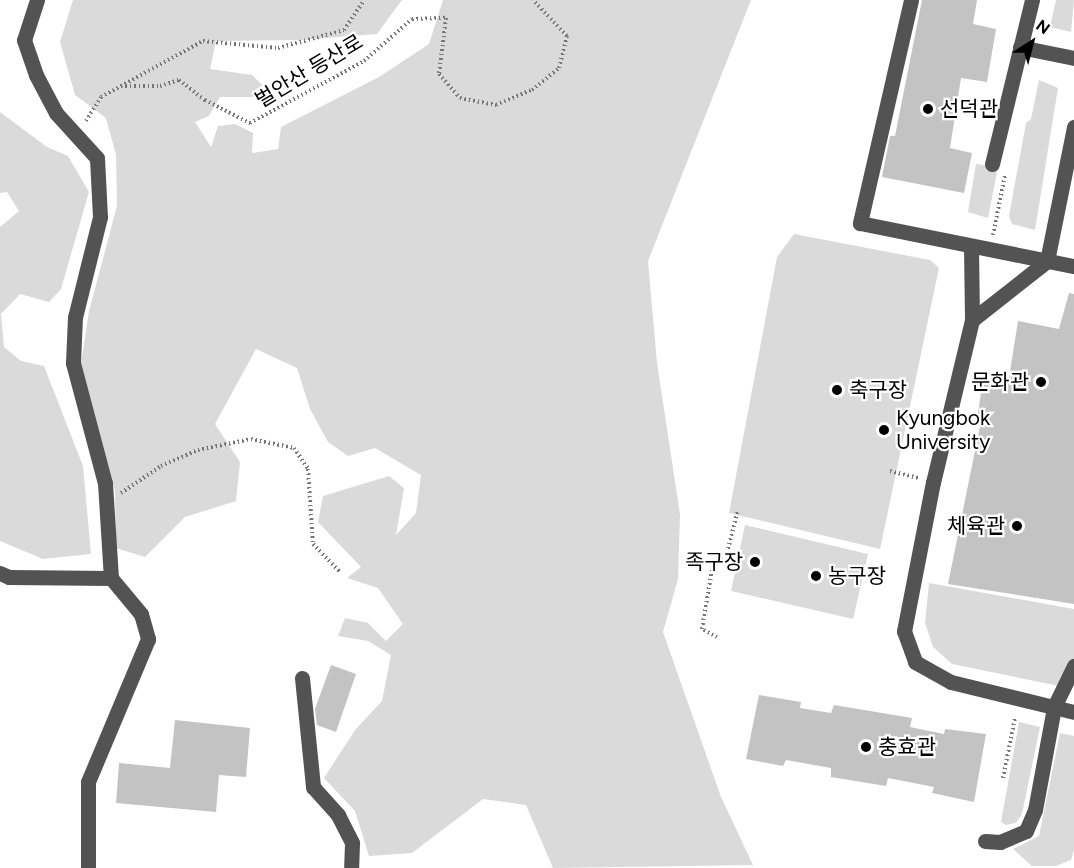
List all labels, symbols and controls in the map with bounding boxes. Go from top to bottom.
north arrow [1002,12,1062,72]
text: N [1032,16,1053,38]
street label: 벌안산 등산로 [251,29,367,113]
place label: 선덕관 [940,96,998,122]
marker: 선덕관 [921,102,935,116]
place label: 문화관 [971,369,1029,395]
marker: 문화관 [1034,375,1048,389]
place label: 축구장 [849,377,907,403]
marker: 축구장 [830,383,844,397]
place label: Kyungbok University [896,405,990,455]
marker: Kyungbok University [877,423,891,437]
place label: 체육관 [947,513,1005,539]
marker: 체육관 [1010,519,1024,533]
place label: 족구장 [685,549,743,575]
marker: 족구장 [748,555,762,569]
place label: 농구장 [828,563,886,589]
marker: 농구장 [809,569,823,583]
place label: 충효관 [878,734,936,760]
marker: 충효관 [859,740,873,754]

